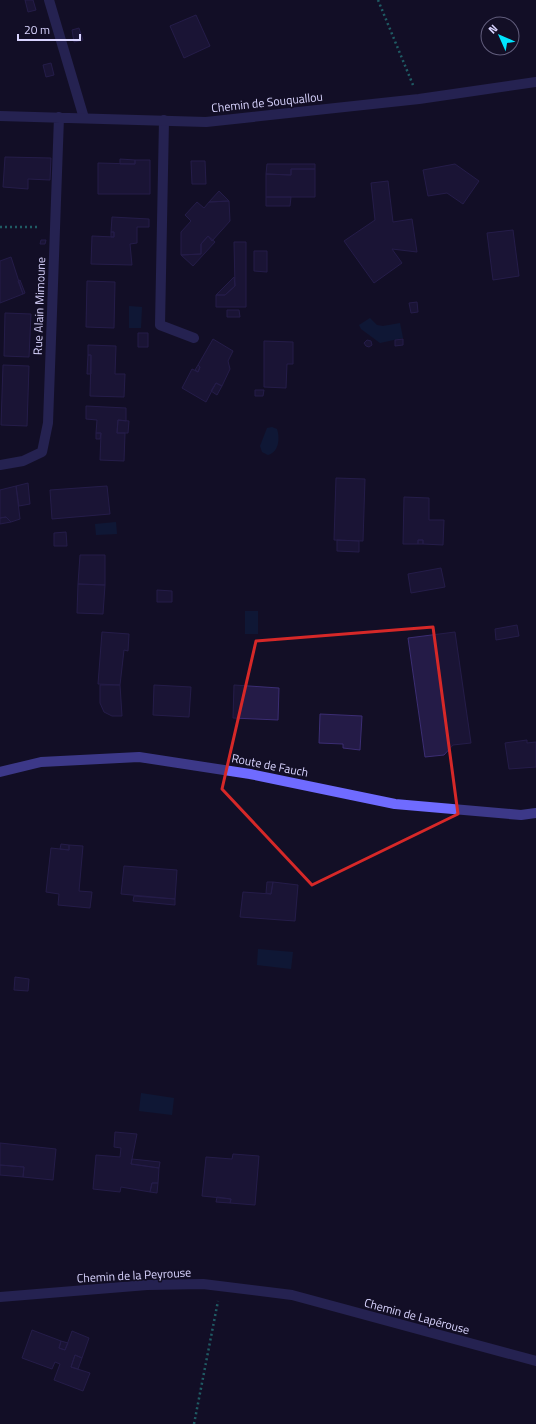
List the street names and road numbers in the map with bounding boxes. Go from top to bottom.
street label: Chemin de Souquallou [210,87,324,117]
street label: Rue Alain Mimoune [28,257,50,355]
street label: Route de Fauch [230,748,310,782]
street label: Chemin de la Peyrouse [76,1263,192,1287]
street label: Chemin de Lapérouse [362,1293,472,1339]

